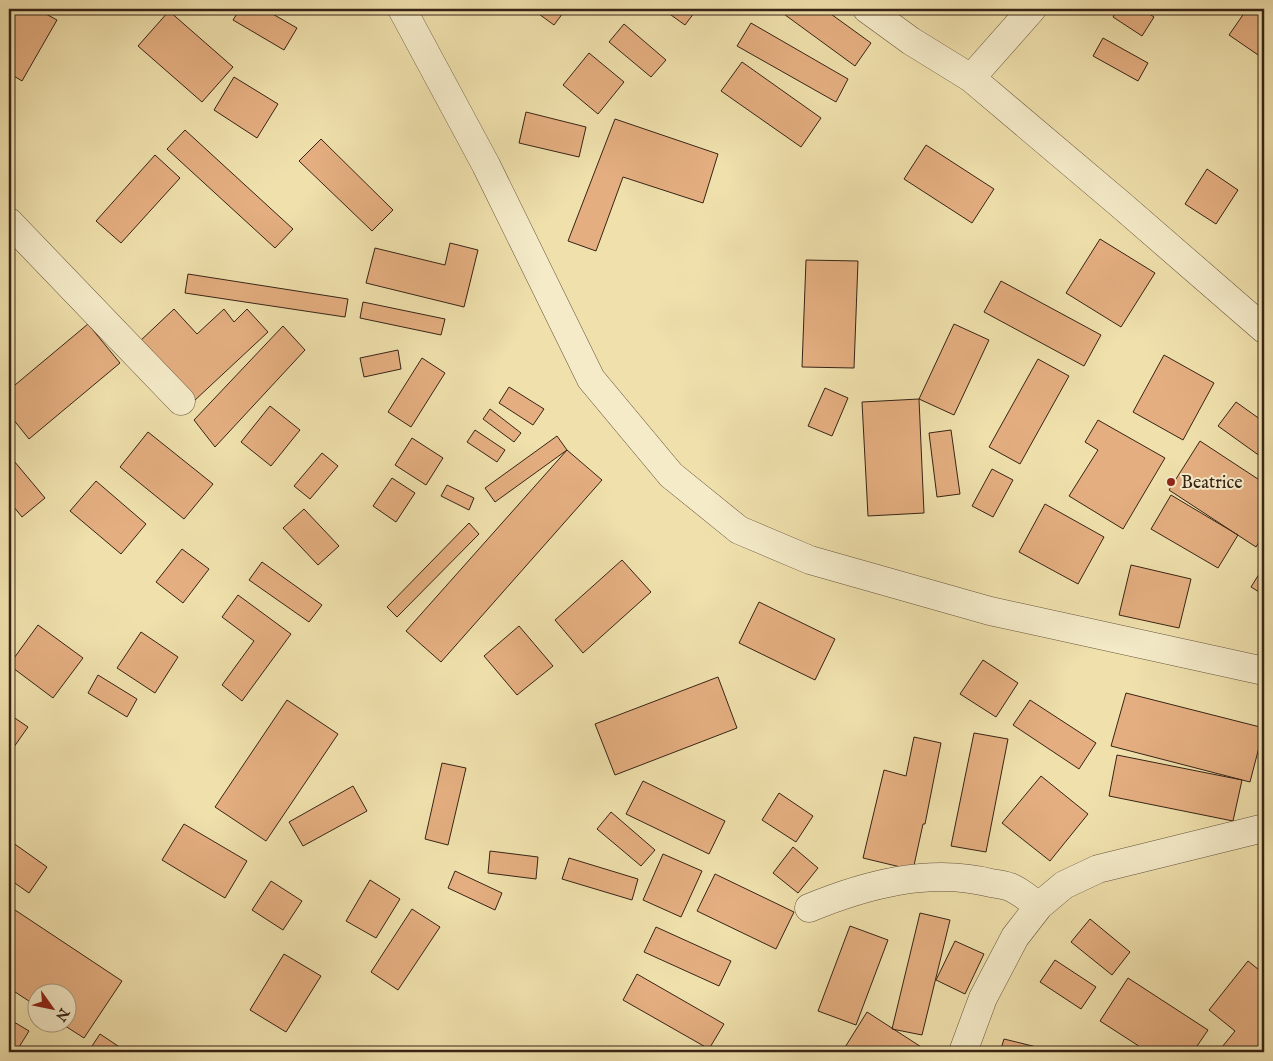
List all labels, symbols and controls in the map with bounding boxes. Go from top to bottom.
place label: Beatrice [1181,472,1242,495]
marker: Beatrice [1165,476,1177,488]
north arrow [28,984,78,1034]
text: N [51,1004,73,1025]

